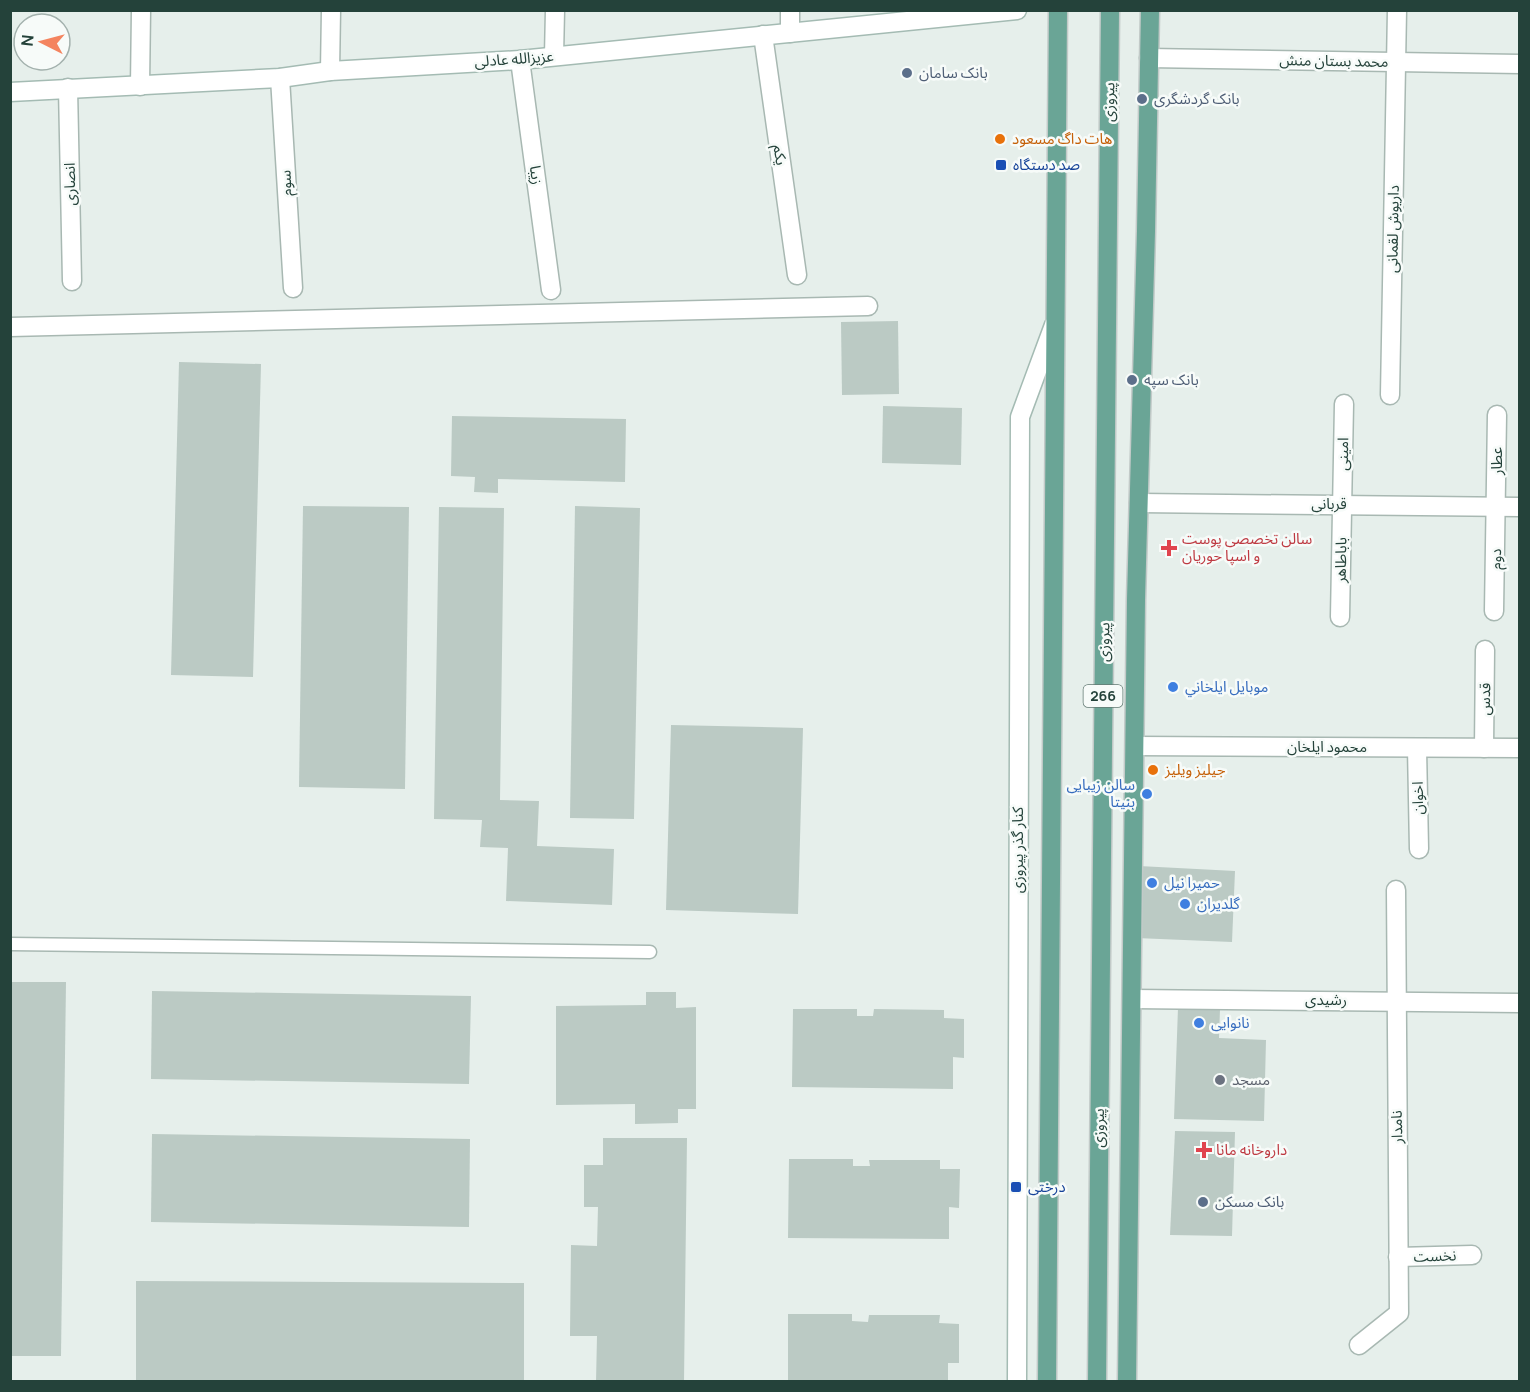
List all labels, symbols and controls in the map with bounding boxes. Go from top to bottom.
north arrow [12,12,72,72]
text: N [16,34,39,47]
street label: عزیزالله عادلی [474,45,555,72]
street label: محمد بستان منش [1279,49,1389,72]
place label: بانک سامان [919,62,988,83]
marker: بانک سامان [900,66,914,80]
street label: پیروزی [1098,82,1119,122]
place label: بانک گردشگری [1154,88,1240,109]
marker: بانک گردشگری [1135,92,1149,106]
place label: هات داگ مسعود [1012,128,1112,149]
marker: هات داگ مسعود [993,132,1007,146]
street label: یکم [768,143,792,167]
place label: صد دستگاه [1013,154,1080,175]
marker: صد دستگاه [994,158,1008,172]
street label: انصاری [59,162,80,206]
street label: زیبا [525,164,548,186]
street label: سوم [274,169,298,197]
street label: داریوش لقمانی [1381,185,1404,273]
place label: بانک سپه [1144,369,1199,390]
marker: بانک سپه [1125,373,1139,387]
street label: امینی [1332,437,1353,471]
street label: عطار [1486,447,1507,476]
street label: قربانی [1311,493,1347,514]
place label: سالن تخصصی پوست و اسپا حوریان [1182,528,1312,566]
street label: باباطاهر [1330,537,1351,584]
marker: سالن تخصصی پوست و اسپا حوریان [1160,539,1178,557]
street label: دوم [1485,548,1507,570]
street label: پیروزی [1093,622,1114,662]
place label: موبايل ايلخاني [1185,676,1268,698]
marker: موبايل ايلخاني [1166,680,1180,694]
street label: قدس [1474,682,1495,716]
road number: 266 [1084,685,1122,707]
street label: محمود ایلخان [1287,736,1367,757]
place label: جیلیز ویلیز [1164,759,1226,780]
marker: جیلیز ویلیز [1146,763,1160,777]
place label: سالن زیبایی بنیتا [1066,774,1135,812]
street label: اخوان [1407,781,1428,815]
marker: سالن زیبایی بنیتا [1140,787,1154,801]
street label: کنار گذر پیروزی [1007,806,1028,893]
place label: حمیرا نیل [1164,872,1220,893]
marker: حمیرا نیل [1145,876,1159,890]
place label: گلدیران [1197,893,1240,914]
marker: گلدیران [1178,897,1192,911]
street label: رشیدی [1305,989,1347,1010]
place label: نانوایی [1211,1012,1250,1033]
marker: نانوایی [1192,1016,1206,1030]
place label: مسجد [1232,1069,1270,1090]
marker: مسجد [1213,1073,1227,1087]
street label: پیروزی [1088,1108,1109,1148]
street label: نامدار [1386,1110,1407,1145]
place label: داروخانه مانا [1216,1139,1287,1160]
marker: داروخانه مانا [1197,1143,1211,1157]
place label: درختی [1028,1176,1066,1197]
marker: درختی [1009,1180,1023,1194]
place label: بانک مسکن [1215,1191,1284,1212]
marker: بانک مسکن [1196,1195,1210,1209]
street label: نخست [1413,1244,1457,1267]

